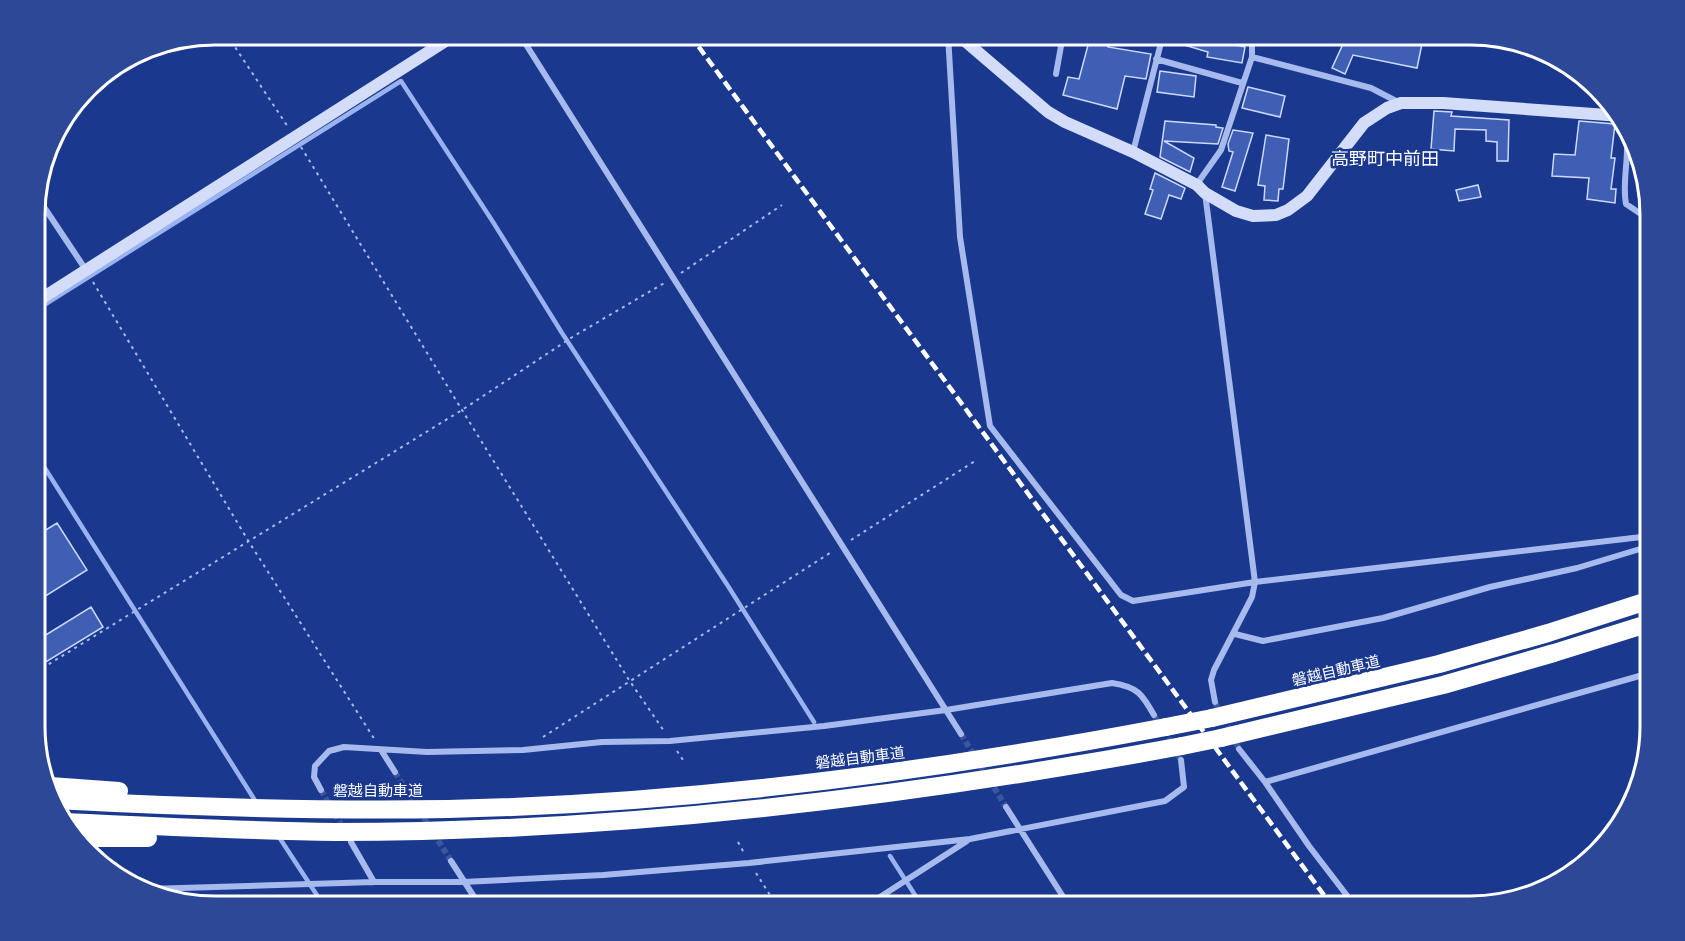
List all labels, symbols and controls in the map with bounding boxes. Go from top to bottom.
district label: 高野町中前田 [1331,148,1439,169]
street label: 磐越自動車道 [1290,652,1382,690]
street label: 磐越自動車道 [814,744,906,772]
street label: 磐越自動車道 [333,782,423,800]

